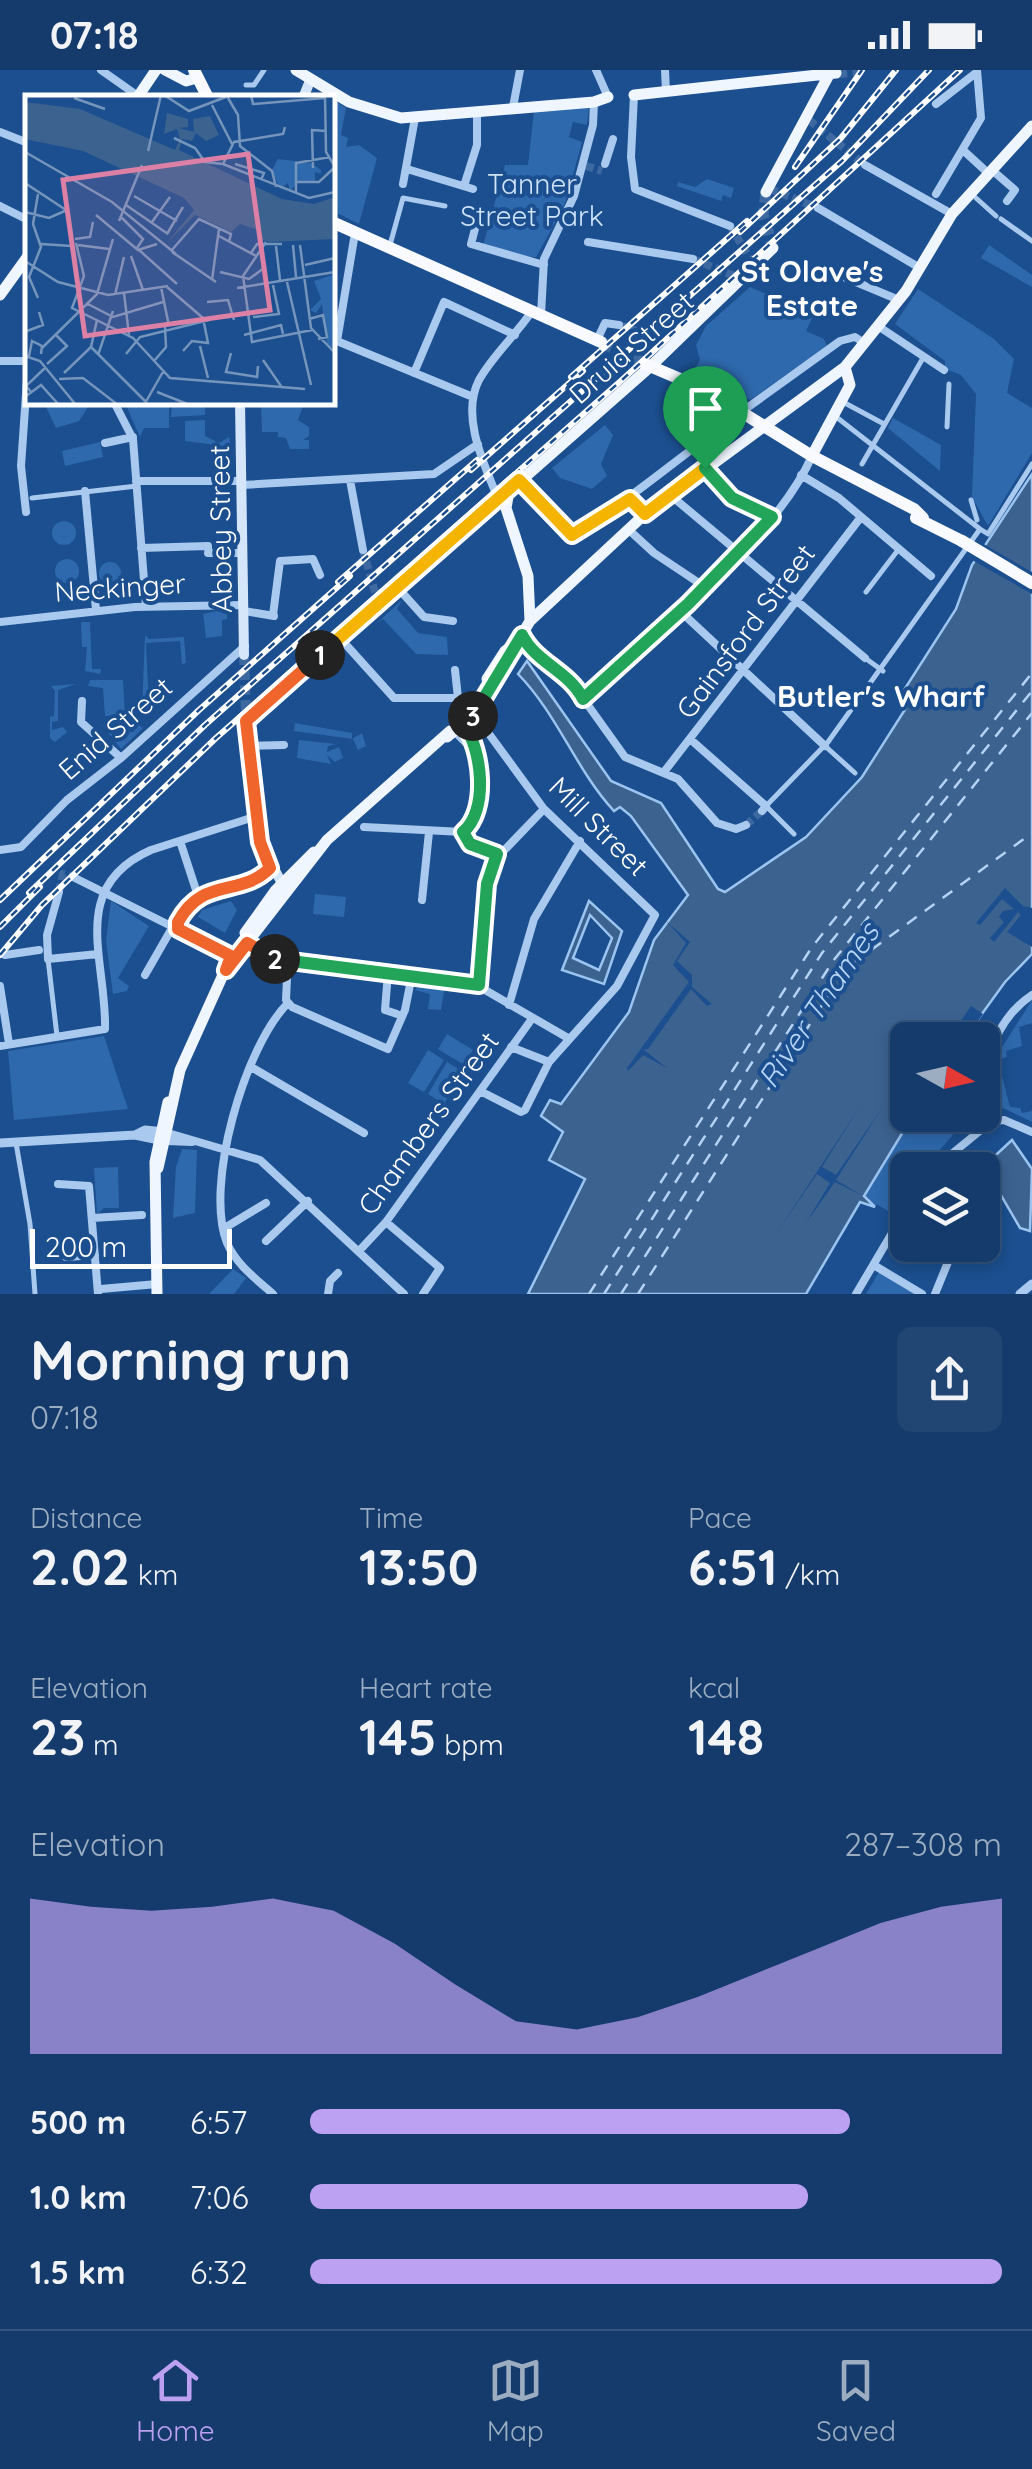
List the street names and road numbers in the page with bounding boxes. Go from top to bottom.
street label: Druid Street [561,283,701,411]
street label: Abbey Street [201,445,239,613]
street label: Gainsford Street [668,537,822,725]
street label: Neckinger [53,565,187,609]
street label: Enid Street [51,669,179,787]
street label: Mill Street [542,769,656,883]
street label: Chambers Street [350,1025,506,1221]

